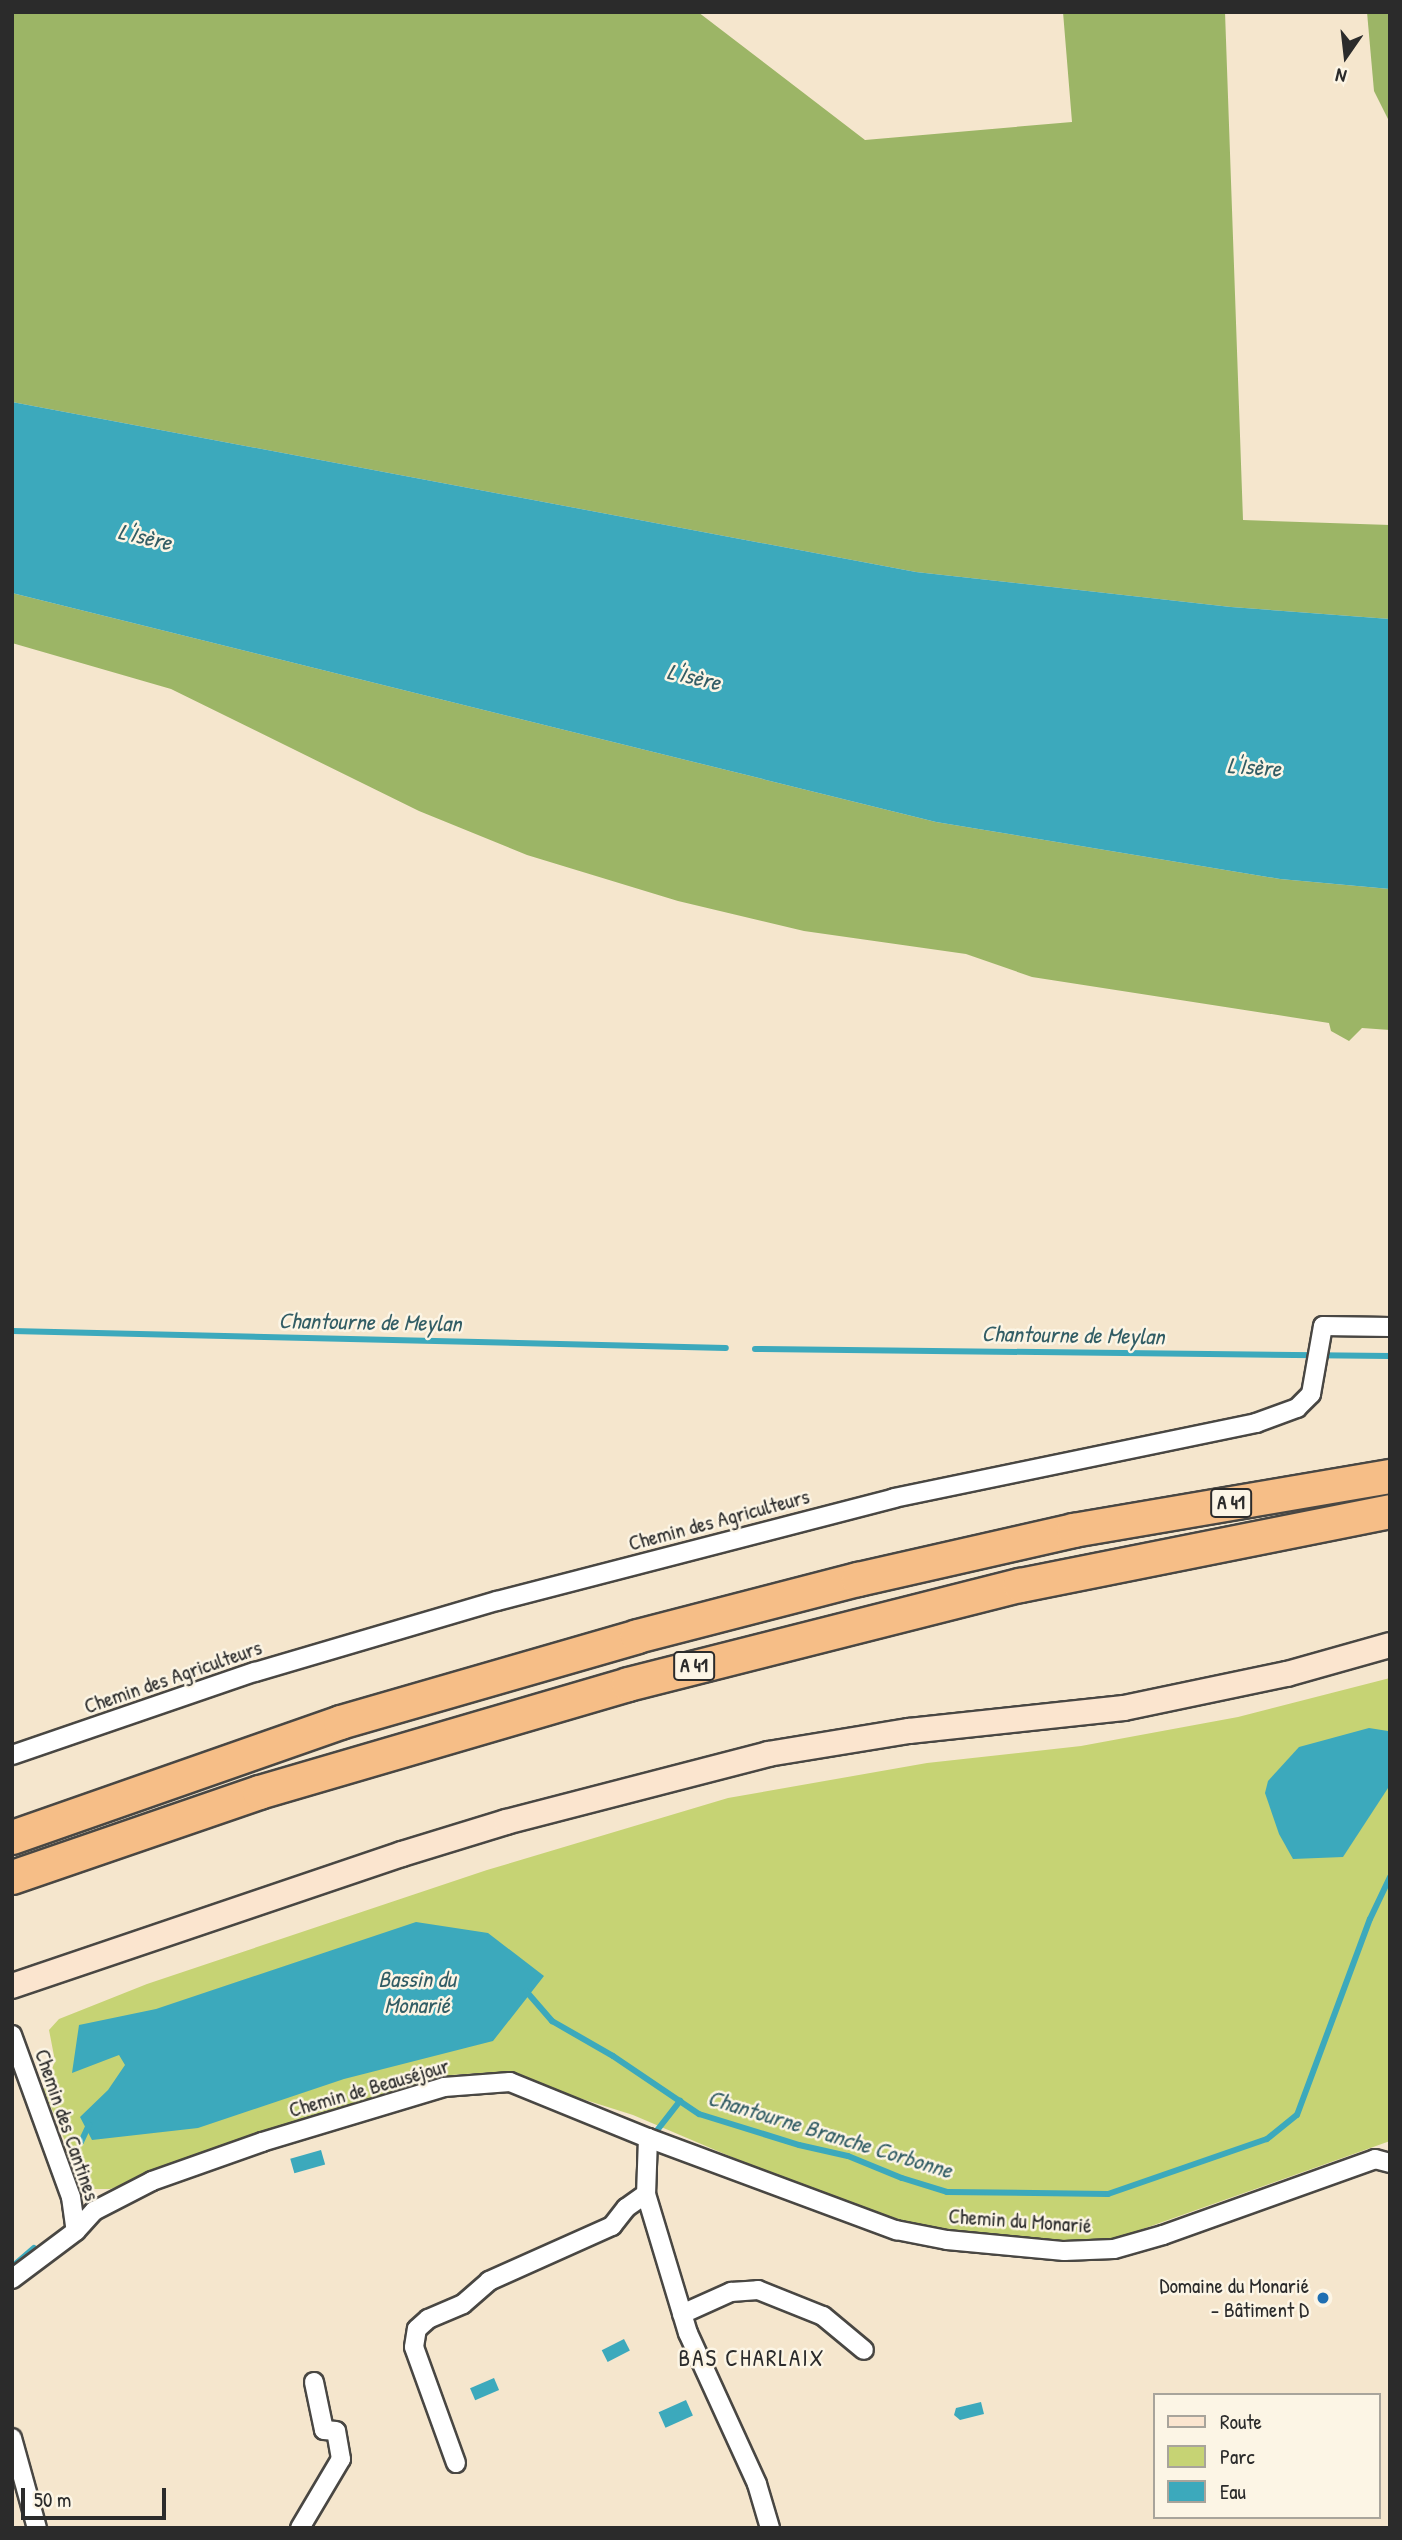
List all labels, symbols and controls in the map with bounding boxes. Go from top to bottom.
north arrow [1311,21,1381,91]
text: N [1333,63,1349,90]
water label: L'Isère [116,518,174,556]
water label: L'Isère [665,658,723,696]
water label: L'Isère [1226,751,1282,783]
water label: Chantourne de Meylan [278,1307,462,1337]
water label: Chantourne de Meylan [981,1320,1165,1350]
street label: Chemin des Agriculteurs [626,1484,812,1556]
road number: A 41 [1210,1488,1252,1518]
street label: Chemin des Agriculteurs [81,1635,265,1719]
road number: A 41 [673,1650,715,1682]
water label: Bassin du Monarié [378,1965,456,2019]
street label: Chemin des Cantines [29,2046,105,2204]
street label: Chemin de Beauséjour [286,2053,452,2123]
water label: Chantourne Branche Corbonne [704,2084,956,2184]
street label: Chemin du Monarié [948,2203,1092,2239]
place label: Domaine du Monarié - Bâtiment D [1159,2273,1309,2323]
marker: Domaine du Monarié - Bâtiment D [1315,2290,1331,2306]
district label: BAS CHARLAIX [680,2344,824,2372]
legend [1154,2393,1381,2519]
text: Route [1220,2407,1262,2436]
text: Parc [1220,2442,1255,2471]
scale bar [24,2474,170,2518]
text: Eau [1220,2477,1246,2506]
text: 50 m [34,2485,71,2514]

